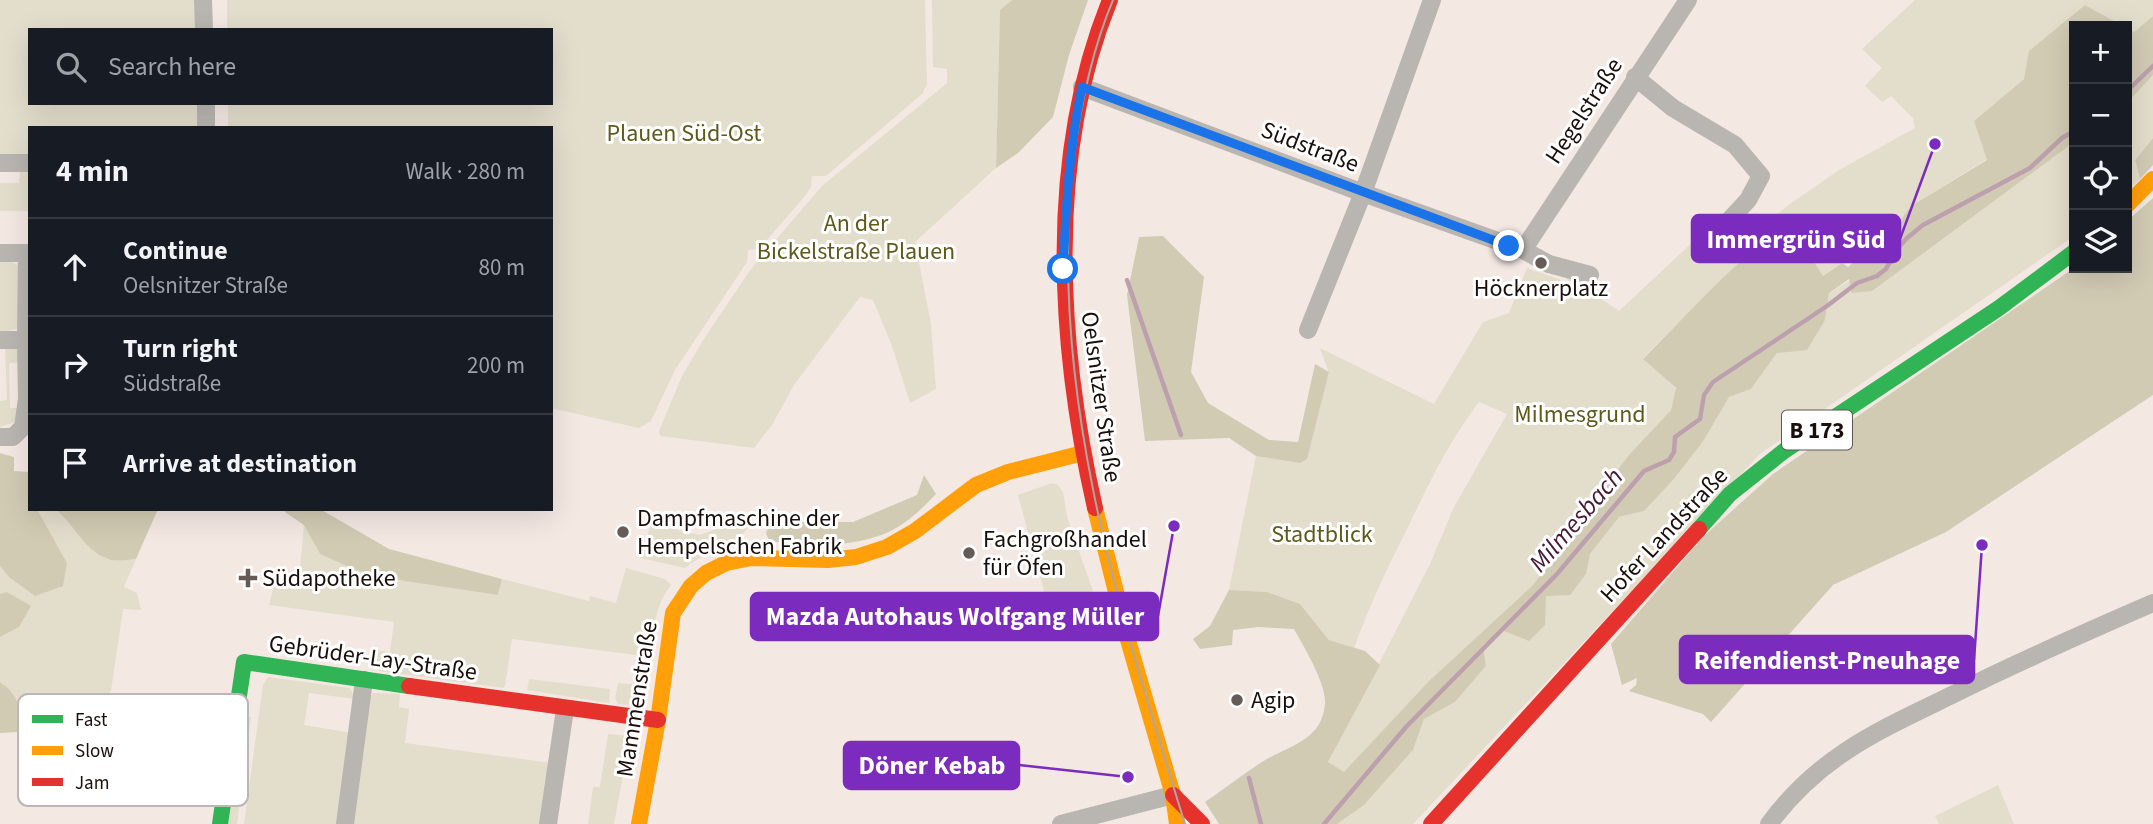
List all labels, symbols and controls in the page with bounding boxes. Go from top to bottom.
map controls [2069,21,2132,273]
button: + [2069,21,2132,84]
search box [28,28,553,105]
icon: search [52,48,90,86]
text: Search here [108,48,236,85]
street label: Hegelstraße [1537,51,1631,171]
button: − [2069,84,2132,147]
street label: Südstraße [1256,112,1364,182]
park label: Plauen Süd-Ost [607,116,761,151]
button: locate [2069,147,2132,210]
text: 4 min [56,150,129,193]
text: Walk · 280 m [406,155,525,188]
park label: An der Bickelstraße Plauen [757,206,955,269]
button: layers [2069,210,2132,273]
callout: Immergrün Süd [1692,215,1900,262]
text: Immergrün Süd [1706,221,1886,258]
route end [1493,230,1524,261]
text: Continue [123,232,228,269]
icon: ahead [56,248,94,286]
text: 80 m [478,251,525,284]
route start [1047,253,1078,284]
marker: Höcknerplatz [1533,255,1549,271]
text: Oelsnitzer Straße [123,269,288,302]
place label: Höcknerplatz [1474,271,1608,306]
street label: Oelsnitzer Straße [1072,309,1130,485]
text: Turn right [123,330,238,367]
icon: right [56,346,94,384]
text: 200 m [467,349,525,382]
text: Südstraße [123,367,221,400]
park label: Milmesgrund [1514,397,1646,432]
road number: B 173 [1782,410,1852,450]
icon: arrive [56,444,94,482]
text: Arrive at destination [123,445,357,482]
street label: Hofer Landstraße [1592,459,1736,611]
water label: Milmesbach [1520,460,1632,580]
place label: Dampfmaschine der Hempelschen Fabrik [637,501,842,564]
park label: Stadtblick [1271,517,1373,552]
place label: Fachgroßhandel für Öfen [983,522,1147,585]
marker: Dampfmaschine der Hempelschen Fabrik [615,524,631,540]
marker: Fachgroßhandel für Öfen [961,545,977,561]
place label: Südapotheke [262,561,396,596]
marker: Südapotheke [240,570,256,586]
callout: Mazda Autohaus Wolfgang Müller [751,593,1158,640]
text: Mazda Autohaus Wolfgang Müller [766,598,1145,635]
street label: Mammenstraße [607,618,667,780]
street label: Gebrüder-Lay-Straße [267,626,479,690]
callout: Reifendienst-Pneuhage [1680,636,1974,683]
text: Reifendienst-Pneuhage [1694,642,1960,679]
place label: Agip [1251,683,1295,718]
marker: Agip [1229,692,1245,708]
legend [18,694,248,806]
text: Fast [75,707,108,734]
text: Slow [75,738,114,765]
callout: Döner Kebab [844,742,1019,789]
text: Döner Kebab [858,747,1006,784]
text: Jam [75,770,109,797]

